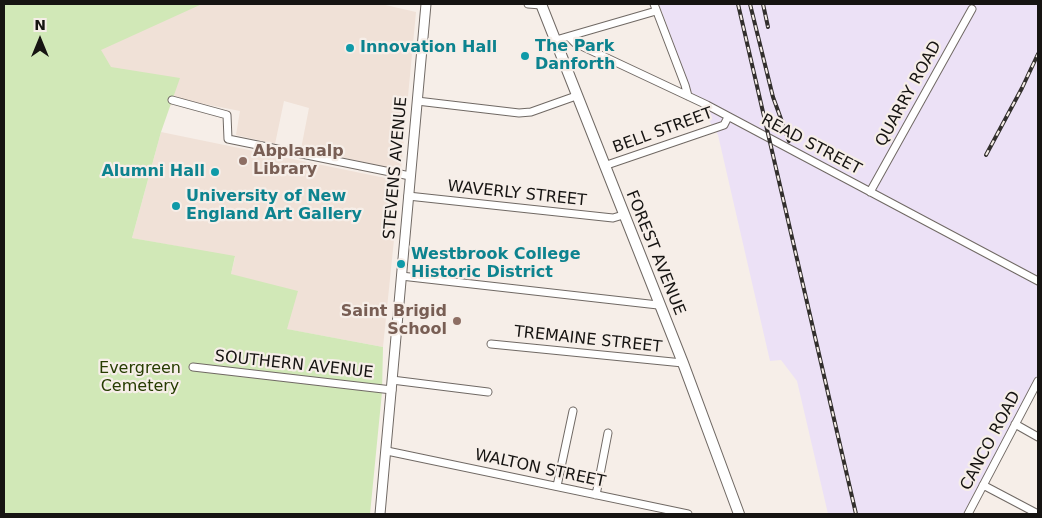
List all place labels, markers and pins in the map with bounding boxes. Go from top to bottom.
place label: The Park Danforth [535,37,615,75]
place label: Innovation Hall [360,38,497,58]
marker: Innovation Hall [344,42,356,54]
marker: The Park Danforth [519,50,531,62]
place label: Abplanalp Library [253,142,344,180]
marker: Abplanalp Library [237,155,249,167]
place label: Alumni Hall [101,162,205,182]
marker: Alumni Hall [209,166,221,178]
place label: University of New England Art Gallery [186,187,362,225]
marker: University of New England Art Gallery [170,200,182,212]
place label: Westbrook College Historic District [411,245,580,283]
marker: Westbrook College Historic District [395,258,407,270]
place label: Saint Brigid School [341,302,447,340]
marker: Saint Brigid School [451,315,463,327]

